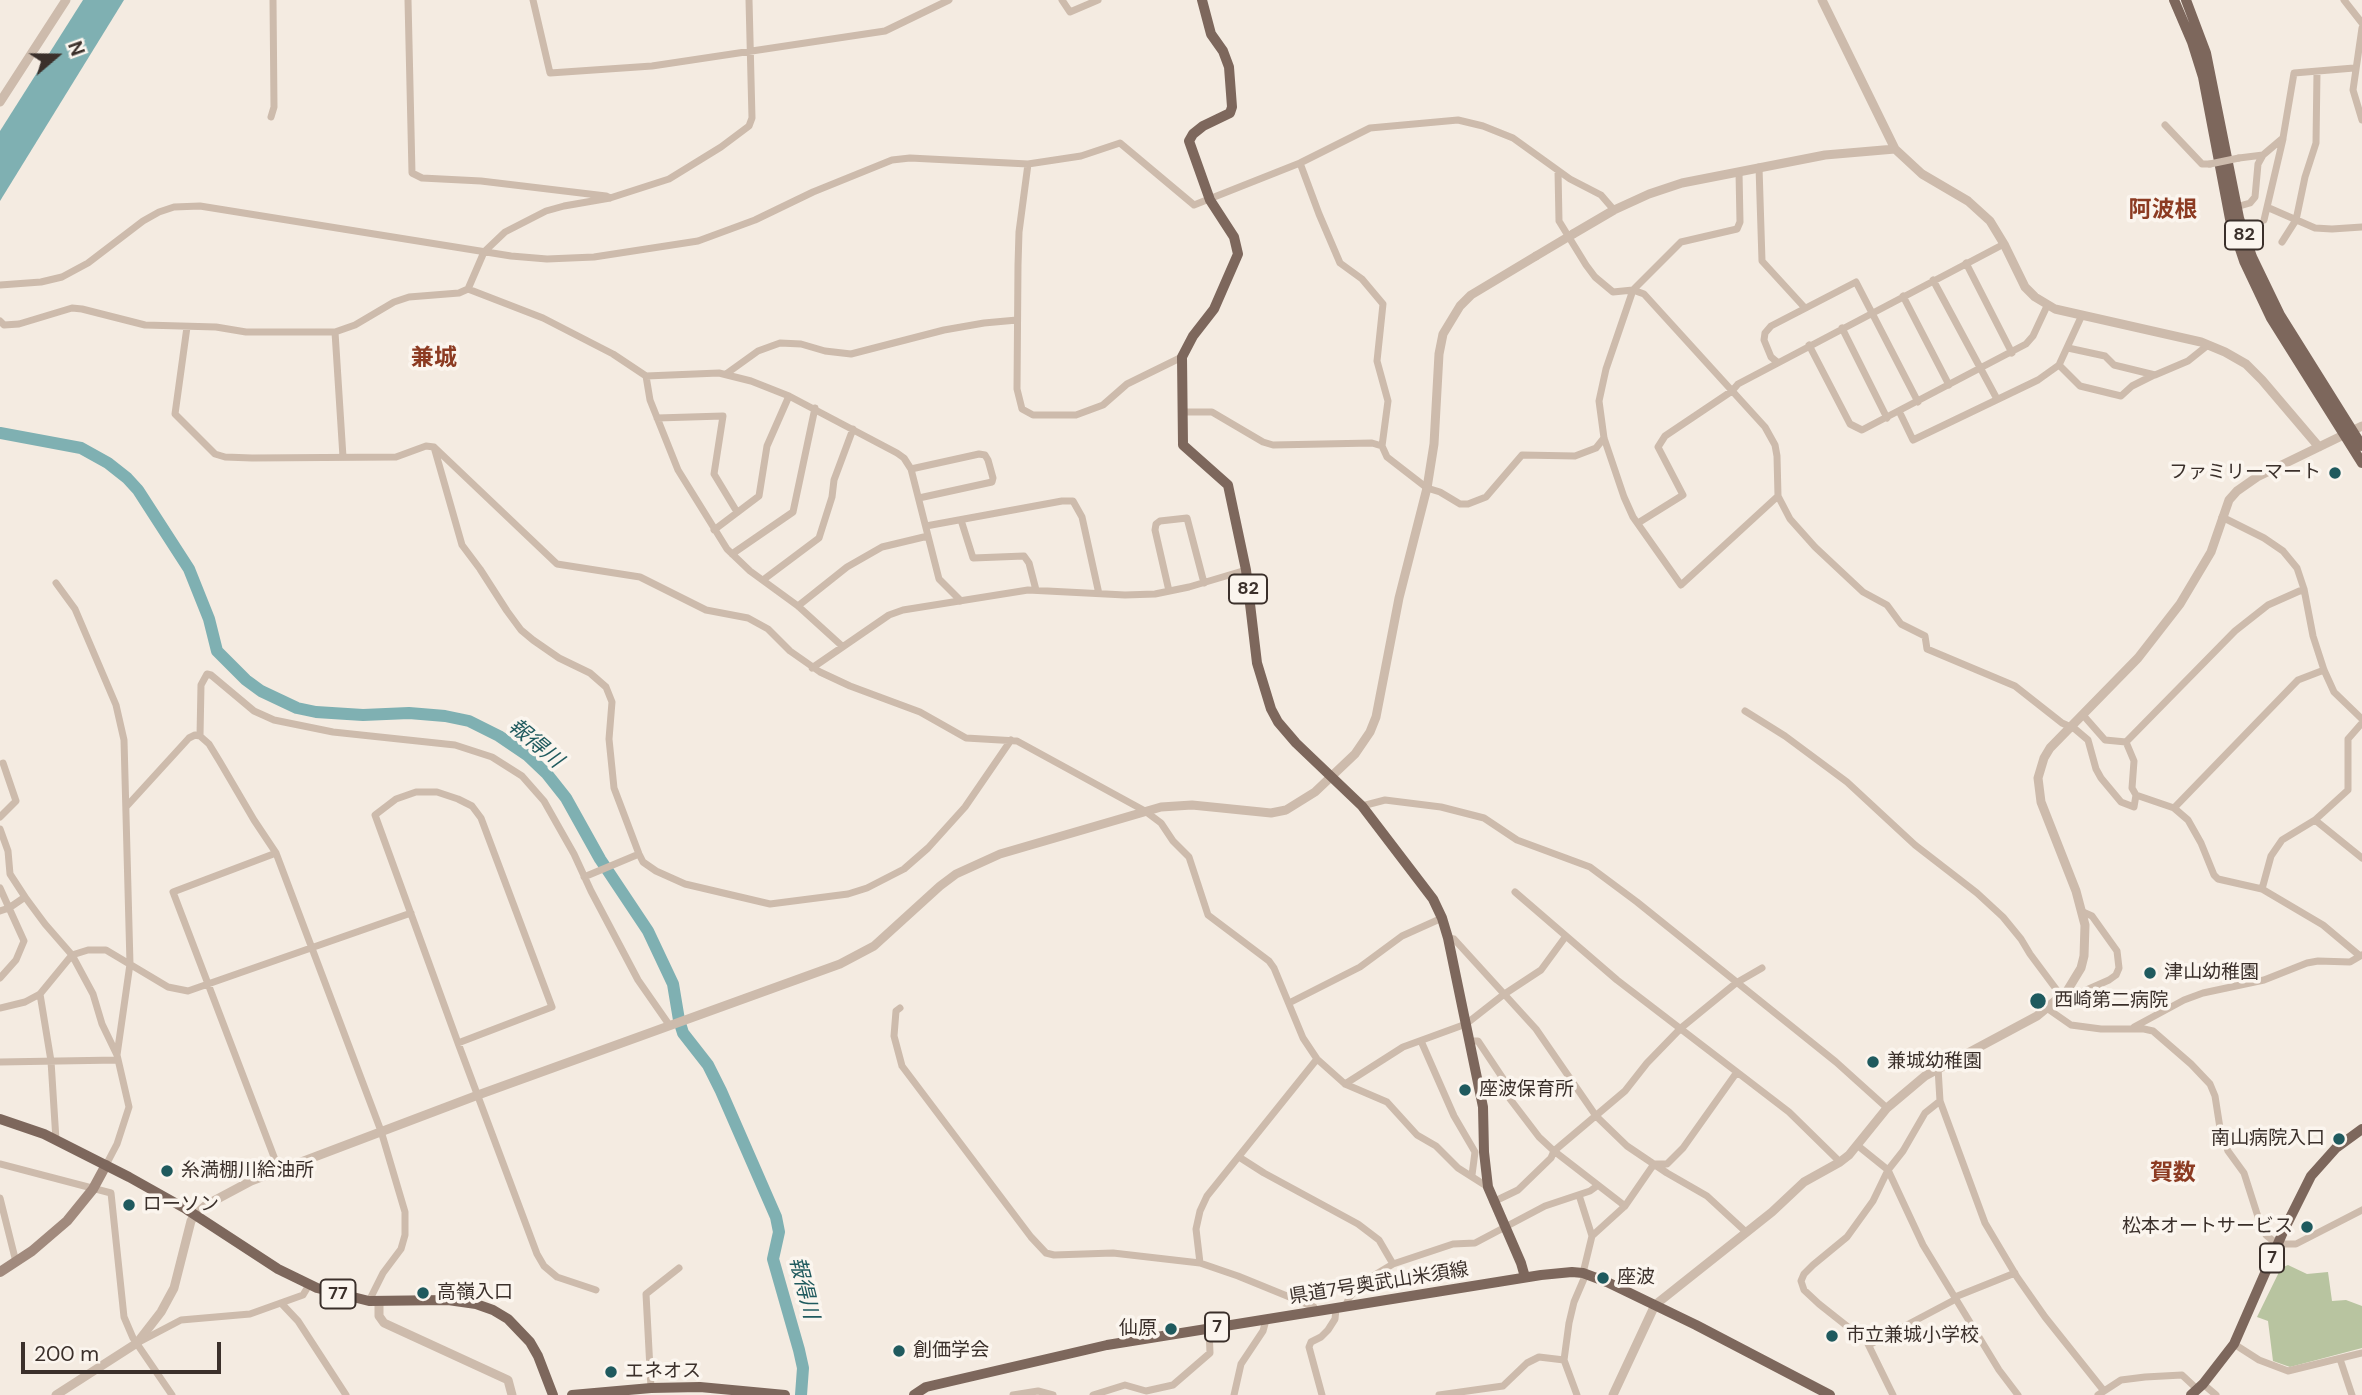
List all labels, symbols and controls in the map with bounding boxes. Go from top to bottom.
north arrow [21,21,91,91]
text: N [62,38,90,59]
district label: 阿波根 [2129,197,2197,225]
road number: 82 [2225,220,2263,249]
district label: 兼城 [411,345,457,373]
place label: ファミリーマート [2169,462,2321,484]
marker: ファミリーマート [2327,465,2343,481]
road number: 82 [1229,574,1267,604]
water label: 報得川 [503,714,567,774]
place label: 津山幼稚園 [2164,962,2259,984]
marker: 津山幼稚園 [2142,965,2158,981]
place label: 西崎第二病院 [2054,990,2168,1012]
marker: 西崎第二病院 [2028,991,2048,1011]
place label: 兼城幼稚園 [1887,1051,1982,1073]
marker: 兼城幼稚園 [1865,1054,1881,1070]
place label: 座波保育所 [1479,1079,1574,1101]
marker: 座波保育所 [1457,1082,1473,1098]
place label: 南山病院入口 [2211,1128,2325,1150]
marker: 南山病院入口 [2331,1131,2347,1147]
place label: 糸満棚川給油所 [181,1160,314,1182]
district label: 賀数 [2150,1160,2196,1188]
marker: 糸満棚川給油所 [159,1163,175,1179]
place label: ローソン [143,1194,219,1216]
marker: ローソン [121,1197,137,1213]
place label: 松本オートサービス [2122,1216,2293,1238]
marker: 松本オートサービス [2299,1219,2315,1235]
road number: 7 [2260,1244,2284,1273]
water label: 報得川 [783,1254,823,1322]
street label: 県道7号奥武山米須線 [1288,1259,1470,1309]
place label: 座波 [1617,1267,1655,1289]
marker: 座波 [1595,1270,1611,1286]
road number: 77 [320,1280,356,1308]
place label: 高嶺入口 [437,1282,513,1304]
marker: 高嶺入口 [415,1285,431,1301]
road number: 7 [1205,1312,1229,1342]
place label: 仙原 [1119,1318,1157,1340]
marker: 仙原 [1163,1321,1179,1337]
place label: 市立兼城小学校 [1846,1325,1979,1347]
scale bar [24,1328,224,1372]
marker: 市立兼城小学校 [1824,1328,1840,1344]
text: 200 m [34,1340,99,1368]
place label: 創価学会 [913,1340,989,1362]
marker: 創価学会 [891,1343,907,1359]
place label: エネオス [625,1361,701,1383]
marker: エネオス [603,1364,619,1380]

